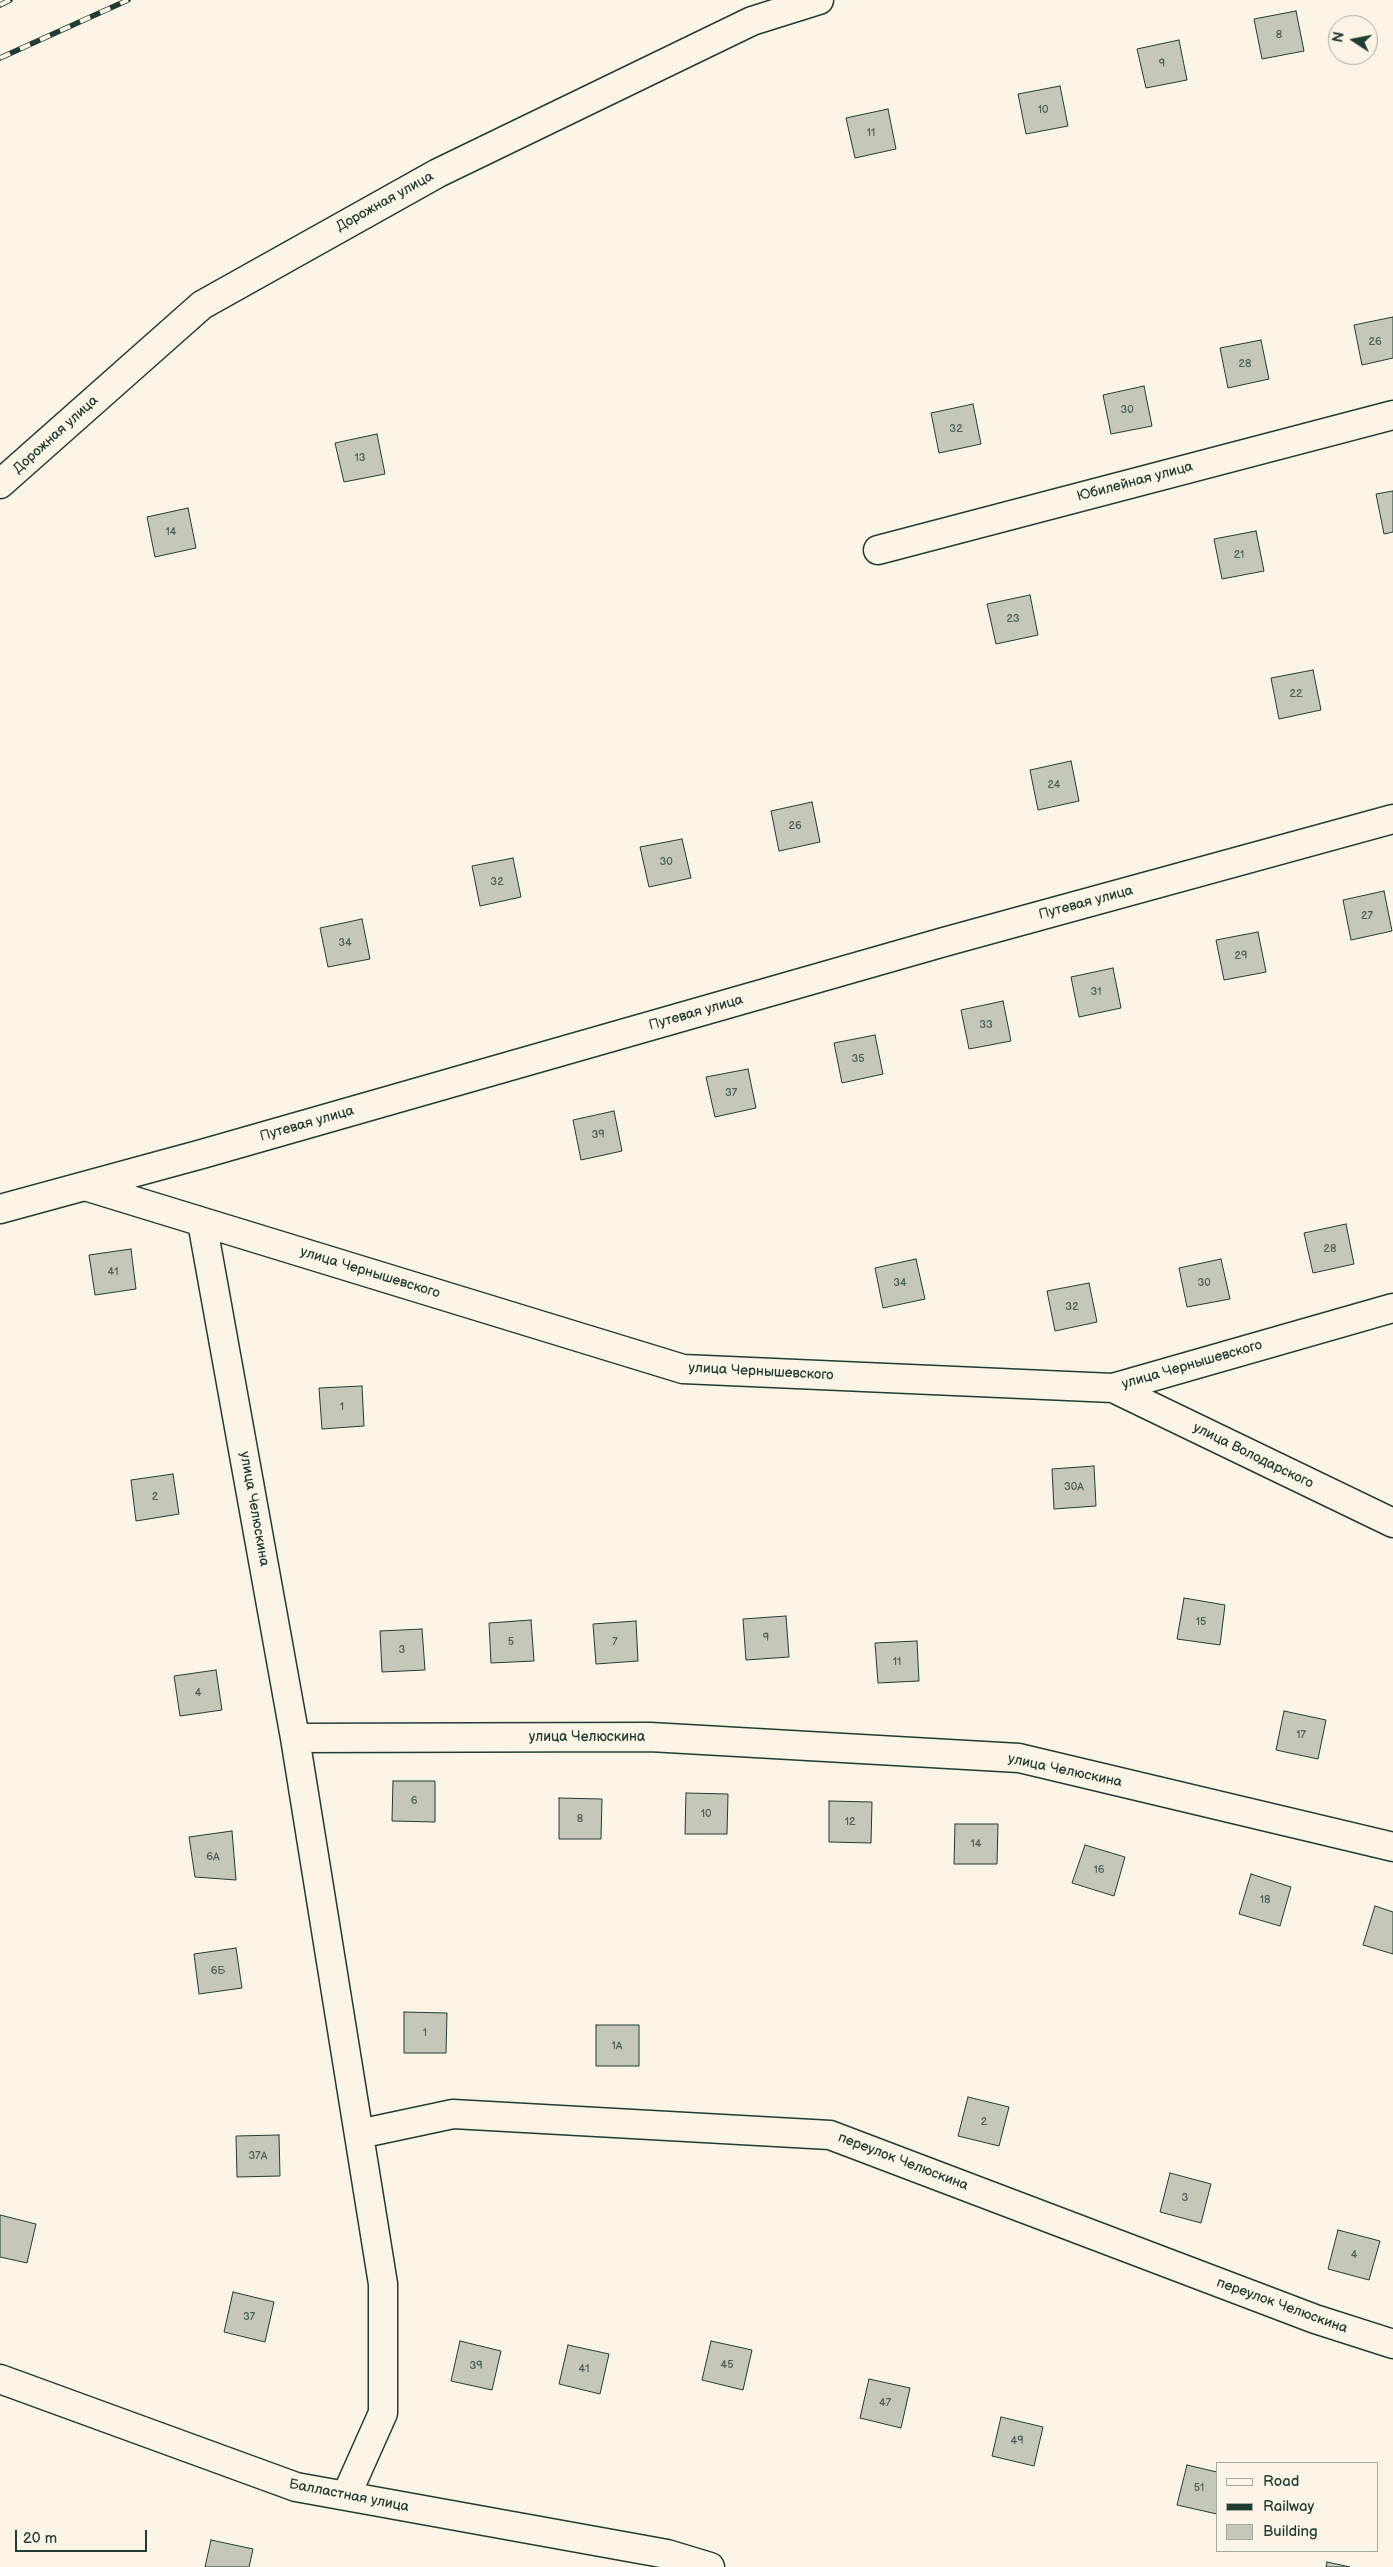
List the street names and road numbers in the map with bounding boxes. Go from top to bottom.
street label: Дорожная улица [334,168,436,236]
street label: Дорожная улица [10,392,102,478]
street label: Юбилейная улица [1075,458,1195,506]
street label: Путевая улица [1037,882,1135,924]
street label: Путевая улица [647,992,745,1034]
street label: Путевая улица [258,1103,356,1145]
street label: улица Чернышевского [298,1244,442,1302]
street label: улица Чернышевского [1120,1337,1264,1393]
street label: улица Чернышевского [688,1360,834,1384]
street label: улица Володарского [1190,1420,1316,1492]
street label: улица Челюскина [236,1450,272,1568]
street label: улица Челюскина [529,1729,645,1745]
street label: улица Челюскина [1006,1751,1124,1791]
street label: переулок Челюскина [835,2129,971,2195]
street label: переулок Челюскина [1214,2274,1350,2338]
street label: Балластная улица [288,2476,410,2516]

